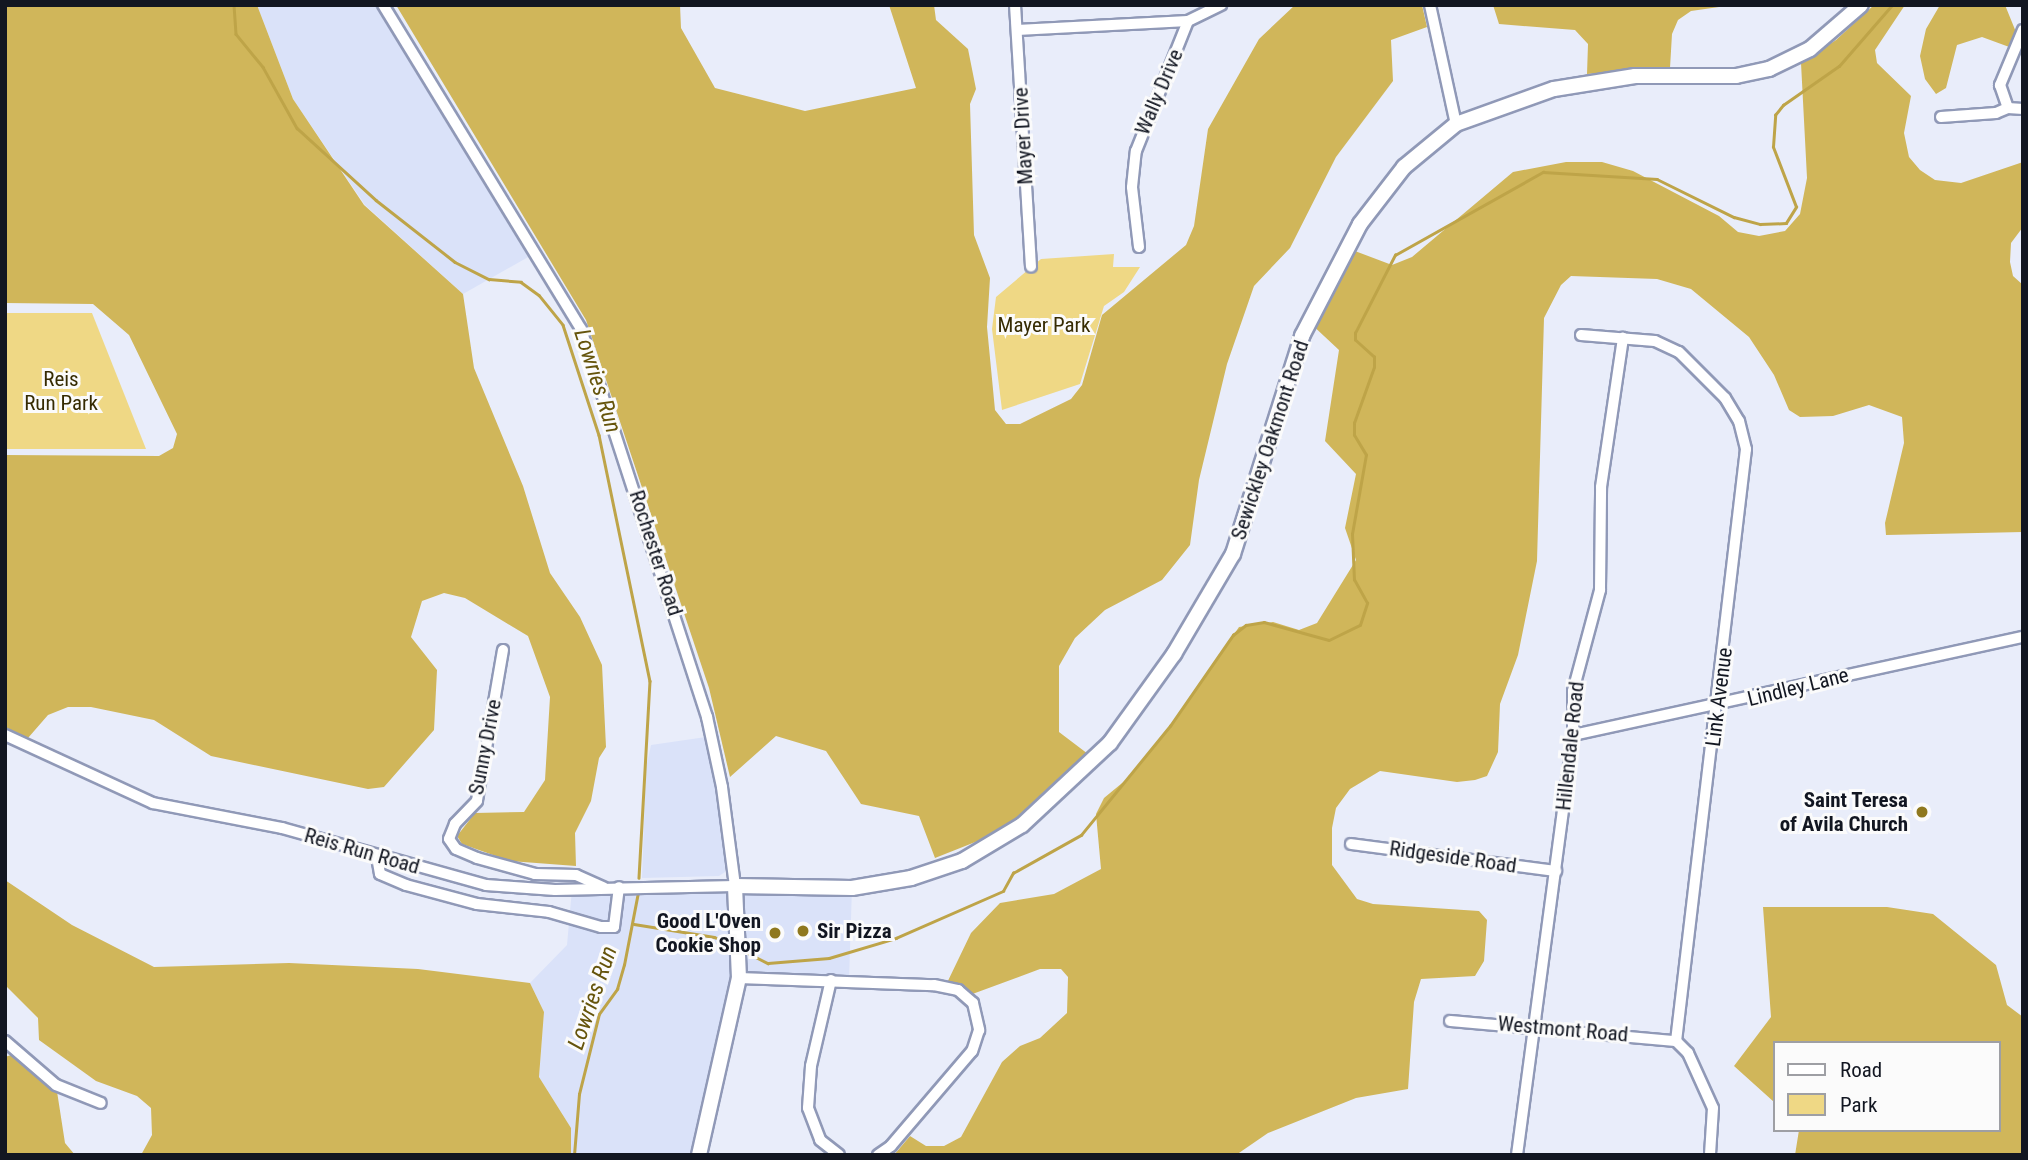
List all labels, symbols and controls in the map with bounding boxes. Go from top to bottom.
street label: Wally Drive [1130,45,1188,139]
street label: Mayer Drive [1008,87,1038,185]
park label: Mayer Park [998,312,1090,338]
water label: Lowries Run [567,326,627,436]
street label: Sewickley Oakmont Road [1226,337,1314,543]
park label: Reis Run Park [24,366,98,416]
street label: Rochester Road [624,487,688,619]
street label: Link Avenue [1700,646,1738,748]
street label: Lindley Lane [1745,662,1851,712]
street label: Hillendale Road [1551,680,1589,812]
street label: Sunny Drive [463,697,507,797]
place label: Saint Teresa of Avila Church [1780,787,1908,837]
marker: Saint Teresa of Avila Church [1914,804,1930,820]
street label: Reis Run Road [301,823,423,879]
street label: Ridgeside Road [1388,836,1518,878]
place label: Good L'Oven Cookie Shop [655,908,761,958]
place label: Sir Pizza [817,918,892,944]
marker: Sir Pizza [795,923,811,939]
marker: Good L'Oven Cookie Shop [767,925,783,941]
water label: Lowries Run [562,943,624,1053]
street label: Westmont Road [1497,1011,1629,1047]
legend [1772,1041,2000,1132]
text: Road [1840,1058,1882,1082]
text: Park [1840,1093,1877,1117]

